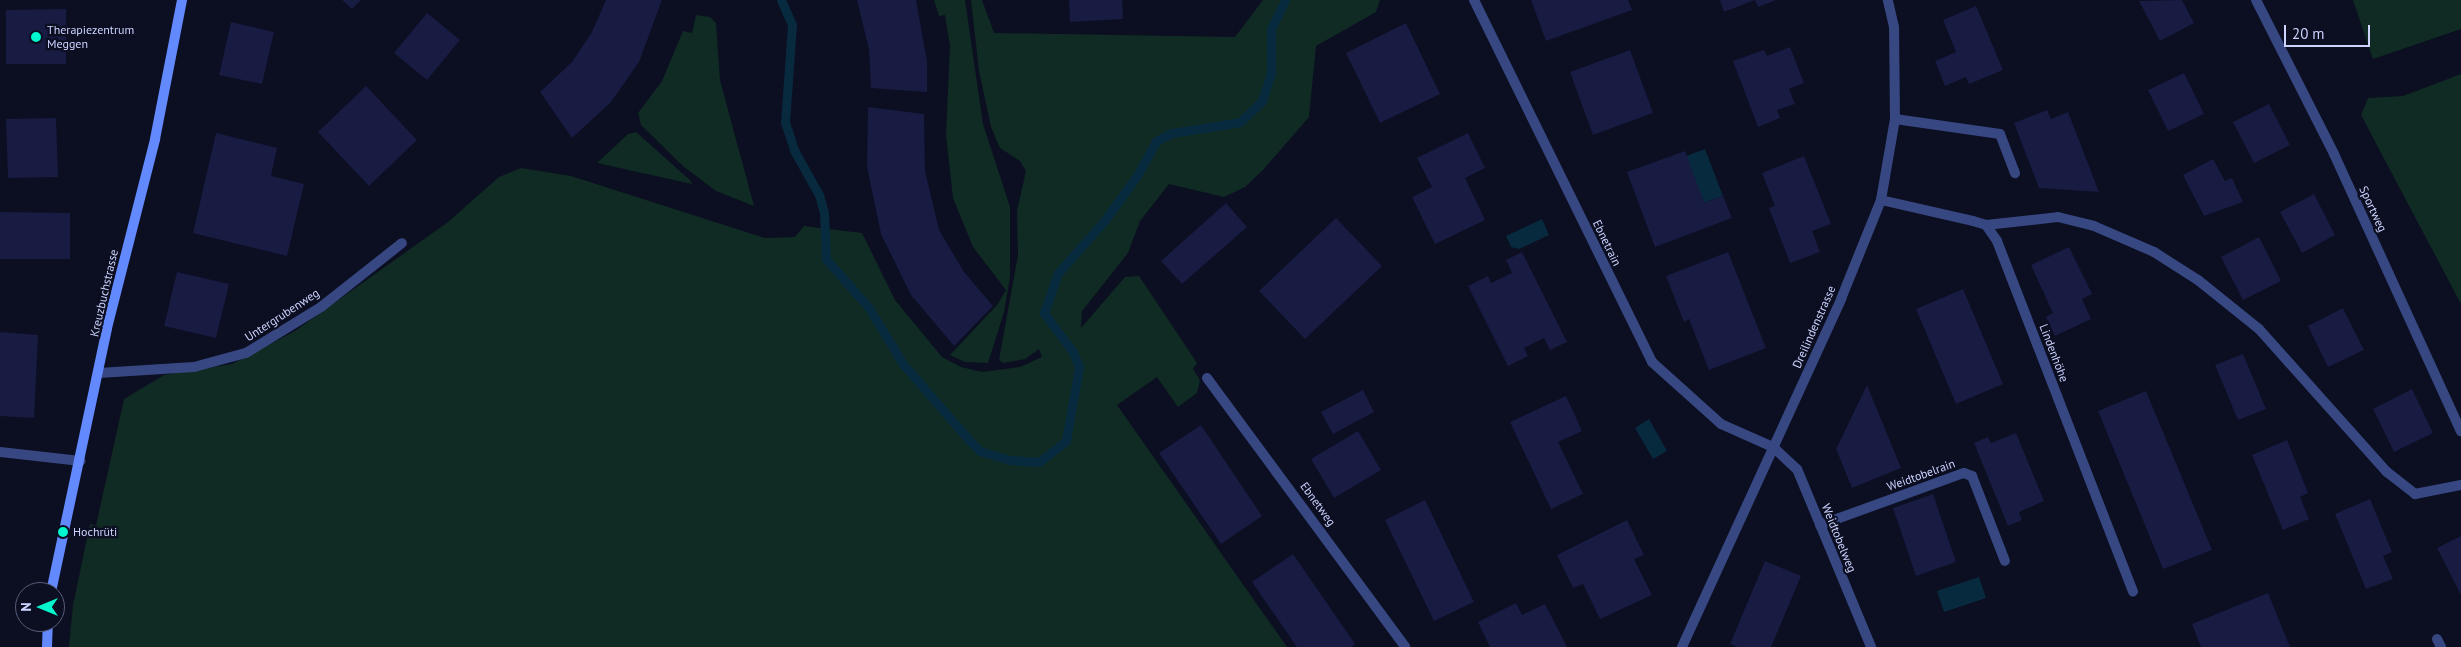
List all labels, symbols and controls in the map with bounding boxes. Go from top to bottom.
scale bar [2286,15,2372,47]
place label: Therapiezentrum Meggen [47,23,134,51]
text: 20 m [2292,24,2325,43]
marker: Therapiezentrum Meggen [29,30,43,44]
street label: Sportweg [2356,184,2390,234]
street label: Ebnetrain [1590,218,1624,268]
street label: Kreuzbuchstrasse [87,248,121,338]
street label: Dreilindenstrasse [1789,283,1839,371]
street label: Untergrubenweg [242,286,322,344]
street label: Lindenhöhe [2036,322,2072,384]
street label: Weidtobelrain [1885,456,1957,494]
street label: Ebnetweg [1297,479,1339,529]
street label: Weidtobelweg [1819,502,1859,574]
place label: Hochrüti [73,525,117,539]
marker: Hochrüti [57,526,69,538]
north arrow [15,582,65,632]
text: N [17,602,35,612]

